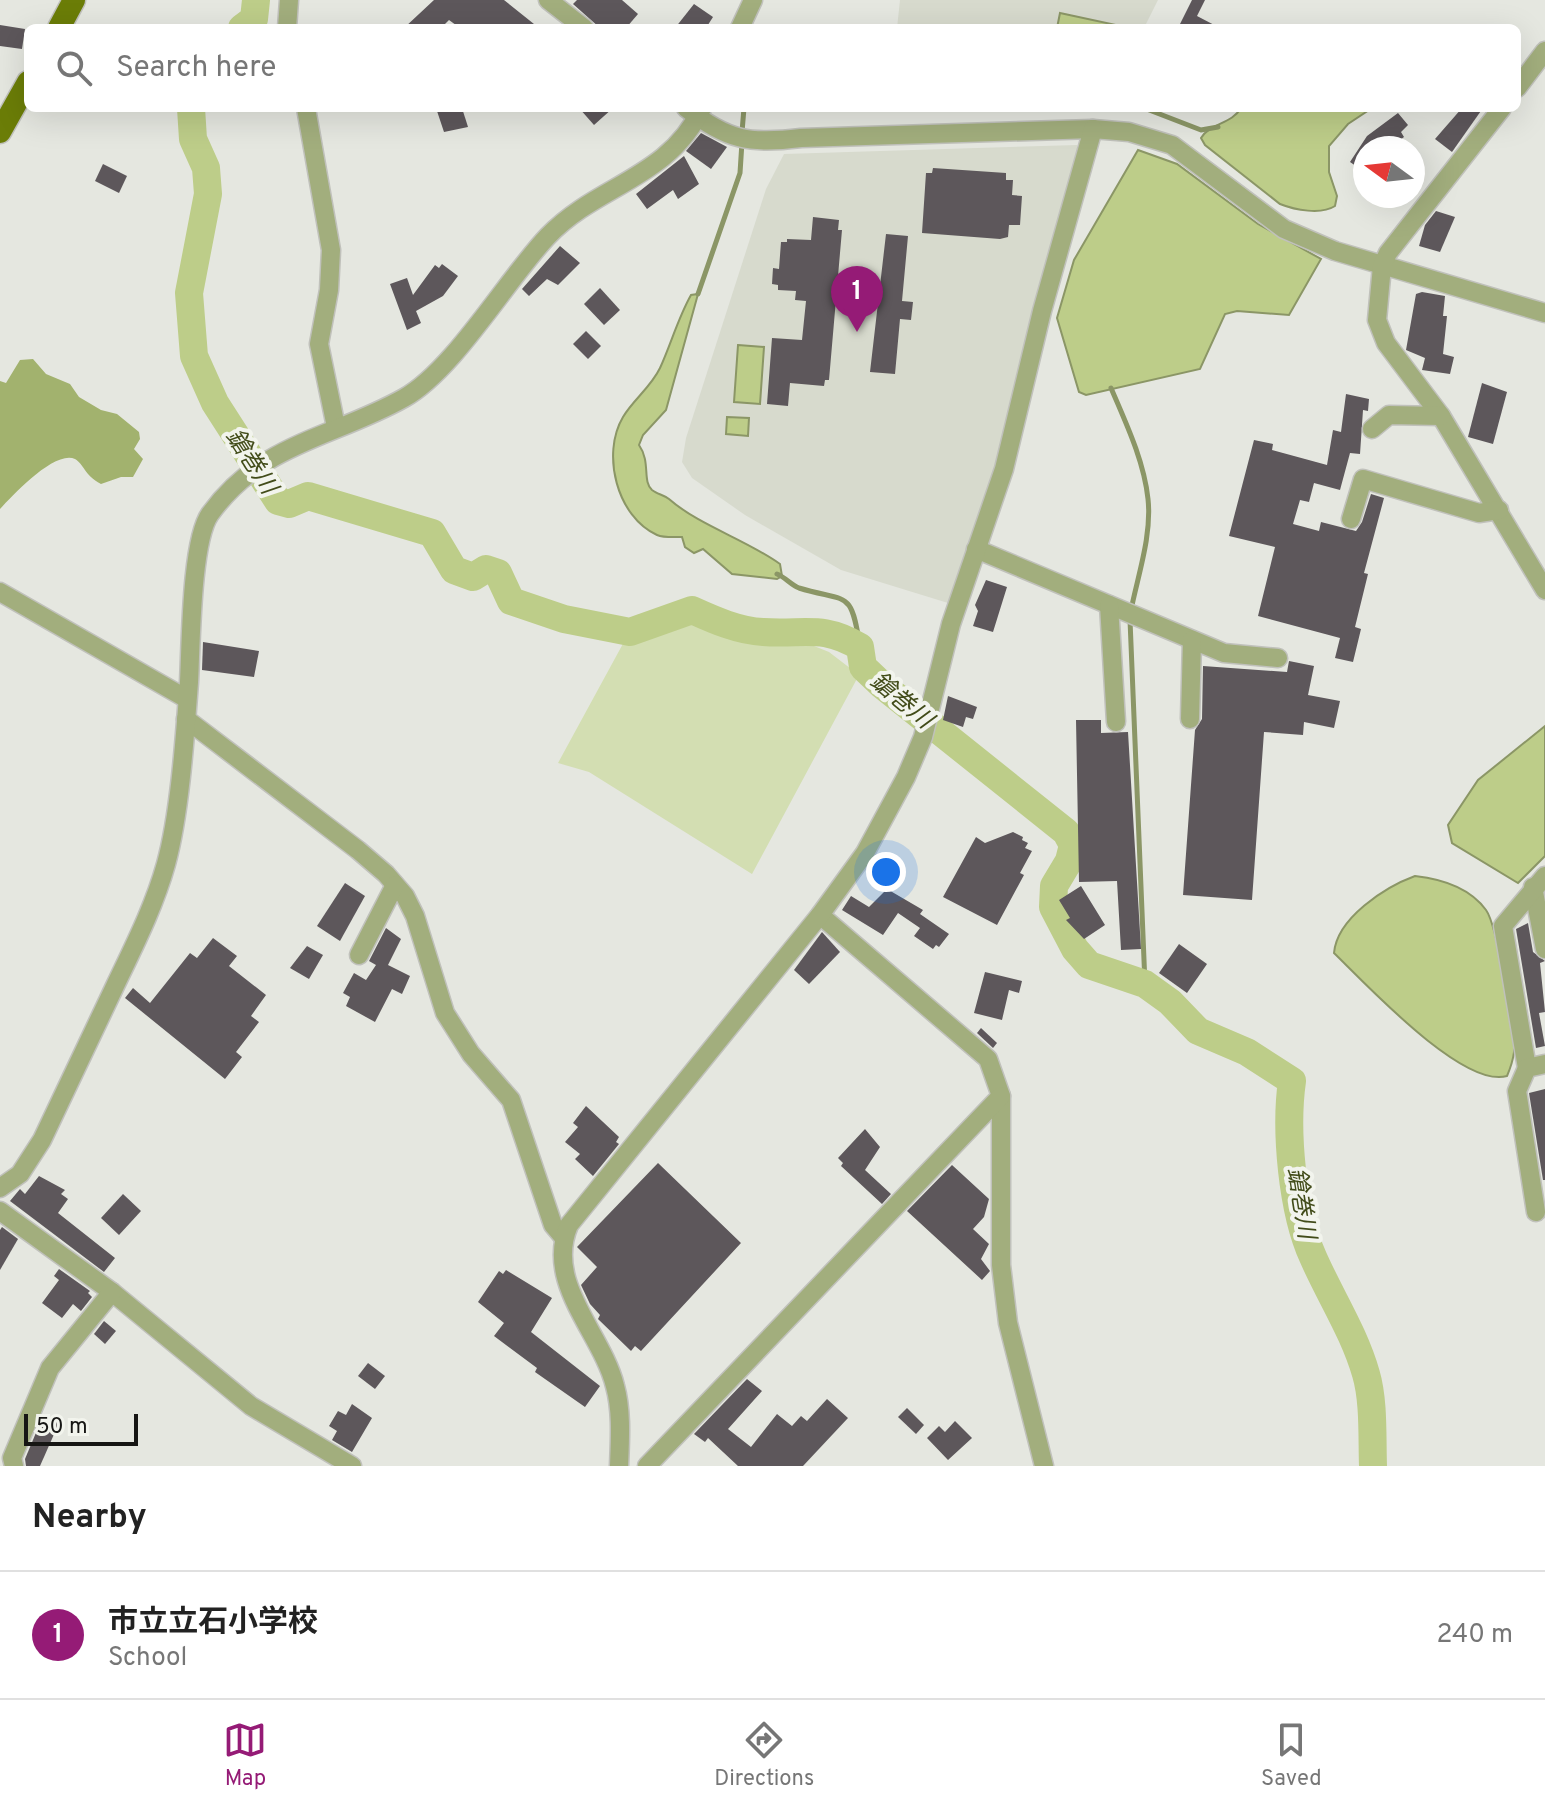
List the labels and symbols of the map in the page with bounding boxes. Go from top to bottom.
north arrow [1353,136,1425,208]
pin: 1 [831,266,883,332]
water label: 鎗巻川 [218,424,284,503]
water label: 鎗巻川 [863,667,940,738]
your location [866,852,906,892]
water label: 鎗巻川 [1280,1165,1321,1244]
scale bar [24,1410,138,1446]

